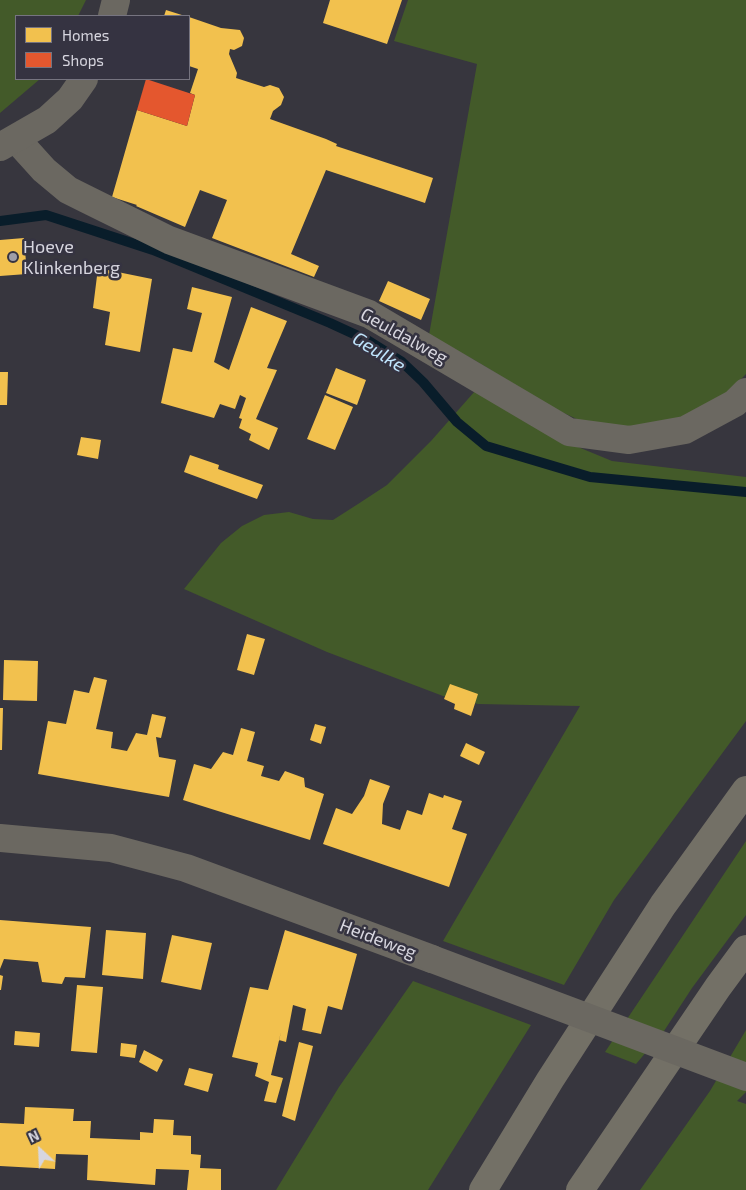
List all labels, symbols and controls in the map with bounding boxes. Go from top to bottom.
legend [15,15,190,80]
text: Homes [62,26,109,44]
text: Shops [62,51,104,69]
place label: Hoeve Klinkenberg [23,236,120,278]
marker: Hoeve Klinkenberg [7,251,19,263]
street label: Geuldalweg [357,303,451,369]
water label: Geulke [348,327,410,377]
street label: Heideweg [336,914,420,964]
north arrow [15,1125,65,1175]
text: N [25,1126,42,1146]

